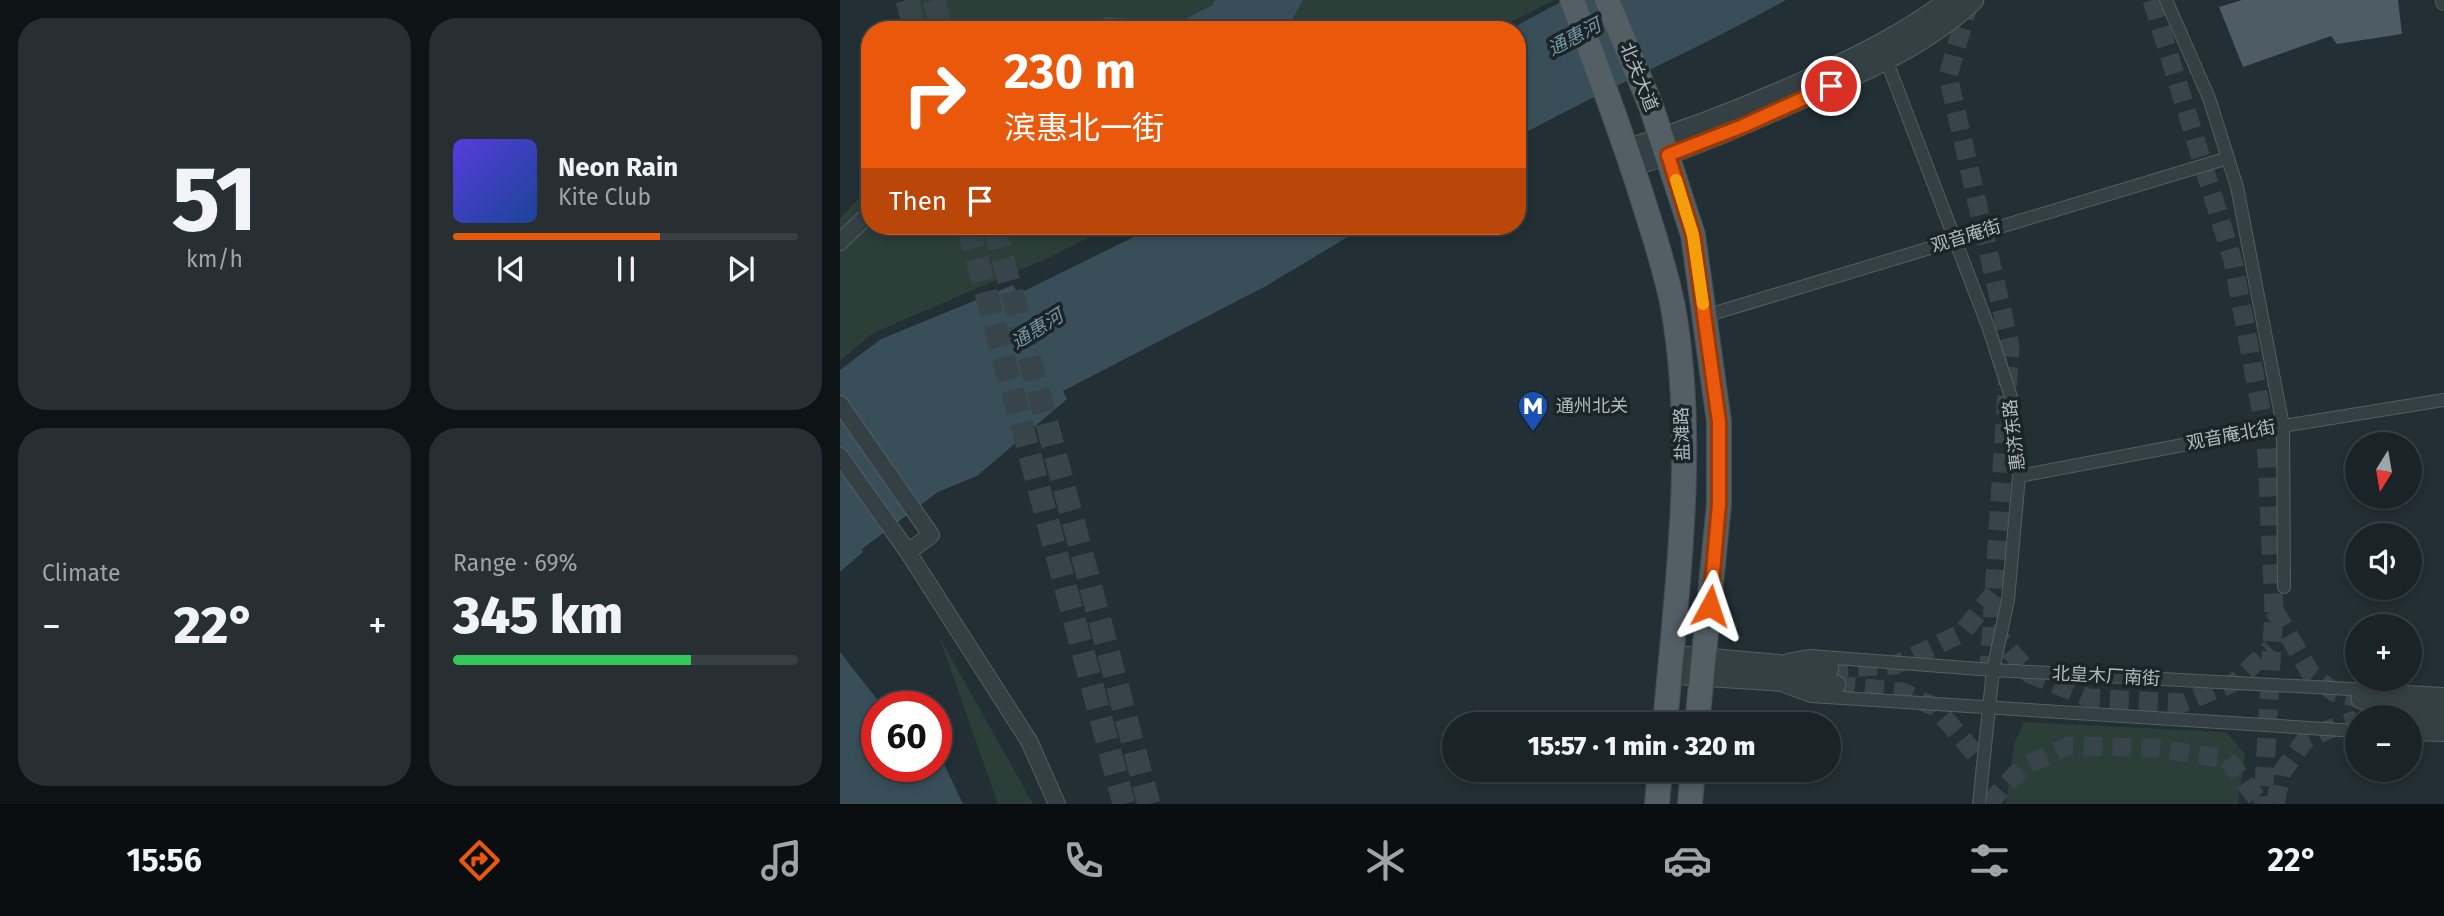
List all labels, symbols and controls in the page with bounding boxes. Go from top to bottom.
water label: 通惠河 [1543,12,1608,61]
street label: 北关大道 [1615,40,1663,114]
text: 230 m [1004,42,1136,101]
icon: right [889,49,980,140]
pin [1801,56,1861,116]
icon: arrive [1812,67,1850,105]
text: 滨惠北一街 [1004,109,1164,147]
text: 51 [172,145,257,254]
text: Neon Rain [558,152,678,183]
icon: arrive [961,182,999,220]
text: Kite Club [558,183,651,211]
text: Then [889,186,947,217]
street label: 观音庵街 [1928,215,2004,257]
text: km/h [186,245,243,273]
icon: previous [492,250,530,288]
icon: pause [607,250,645,288]
icon: next [722,250,760,288]
water label: 通惠河 [1007,302,1071,354]
metro station icon: 通州北关 [1516,389,1550,433]
place label: 通州北关 [1556,395,1628,417]
street label: 惠济东路 [1999,398,2029,472]
street label: 盐滩路 [1670,407,1694,461]
street label: 观音庵北街 [2185,416,2277,454]
north arrow [2345,432,2422,509]
map controls [2345,432,2422,782]
button: sound [2345,523,2422,600]
text: Range · 69% [453,549,578,577]
text: Climate [42,559,121,587]
position arrow [1673,569,1747,643]
text: 345 km [453,584,623,647]
text: 22° [174,594,255,657]
text: − [42,603,61,649]
text: + [368,603,387,649]
button: + [2345,614,2422,691]
street label: 北皇木厂南街 [2051,662,2161,690]
speed limit sign: 60 [861,691,952,782]
button: − [2345,705,2422,782]
text: 15:57 · 1 min · 320 m [1528,731,1755,762]
icon: directions [455,836,504,885]
icon: music [757,836,806,885]
icon: phone [1059,836,1108,885]
icon: climate [1361,836,1410,885]
icon: car [1663,836,1712,885]
icon: filters [1965,836,2014,885]
text: 15:56 [127,841,202,879]
text: 22° [2268,841,2317,879]

